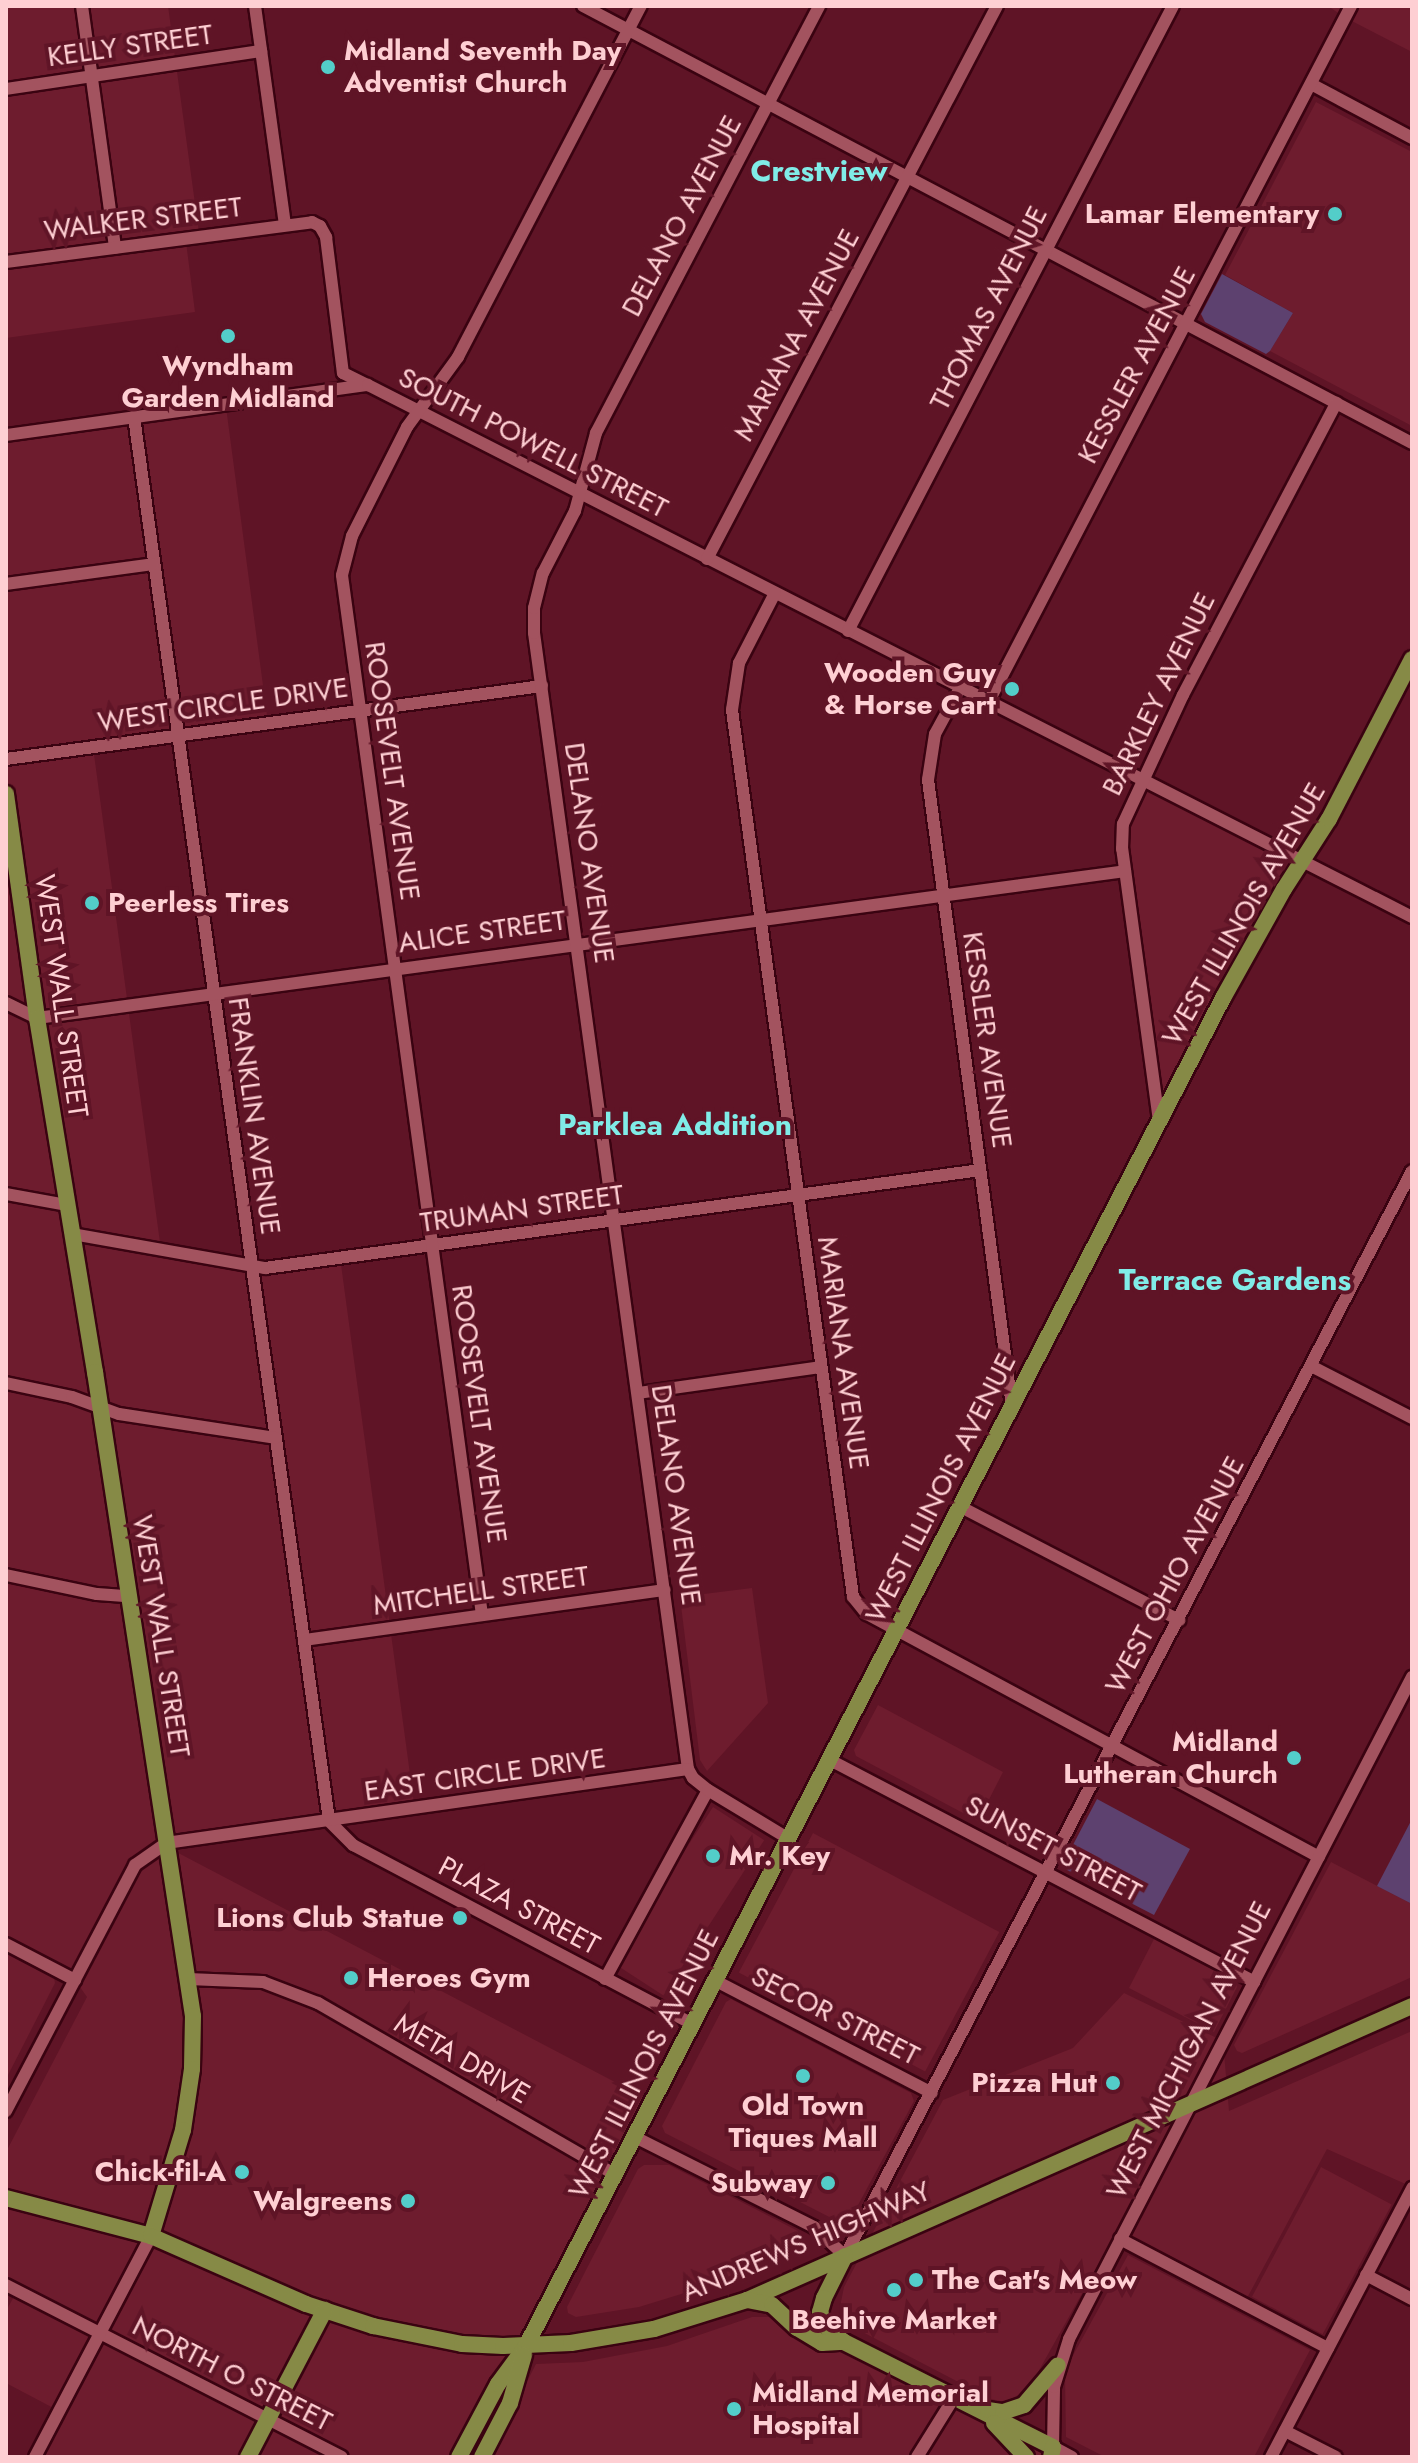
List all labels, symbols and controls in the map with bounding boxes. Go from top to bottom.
street label: KELLY STREET [45,18,215,74]
place label: Midland Seventh Day Adventist Church [344,34,621,100]
marker: Midland Seventh Day Adventist Church [319,58,337,76]
street label: DELANO AVENUE [615,110,749,322]
district label: Crestview [751,153,887,189]
street label: WALKER STREET [42,190,244,248]
place label: Lamar Elementary [1085,197,1319,231]
street label: THOMAS AVENUE [923,200,1055,416]
marker: Lamar Elementary [1326,205,1344,223]
street label: MARIANA AVENUE [727,223,867,447]
street label: KESSLER AVENUE [1071,261,1203,469]
marker: Wyndham Garden Midland [219,327,237,345]
place label: Wyndham Garden Midland [121,349,335,415]
street label: SOUTH POWELL STREET [393,360,673,526]
street label: BARKLEY AVENUE [1095,587,1223,801]
street label: ROOSEVELT AVENUE [357,640,427,902]
place label: Wooden Guy & Horse Cart [824,656,996,722]
street label: WEST CIRCLE DRIVE [96,671,350,739]
marker: Wooden Guy & Horse Cart [1003,680,1021,698]
street label: DELANO AVENUE [557,740,621,966]
street label: WEST ILLINOIS AVENUE [1155,777,1333,1051]
street label: WEST WALL STREET [27,872,95,1120]
place label: Peerless Tires [108,886,289,920]
marker: Peerless Tires [83,894,101,912]
street label: ALICE STREET [396,904,568,960]
street label: KESSLER AVENUE [955,930,1019,1150]
street label: FRANKLIN AVENUE [221,995,287,1237]
district label: Parklea Addition [558,1107,792,1143]
street label: TRUMAN STREET [418,1178,626,1240]
street label: MARIANA AVENUE [810,1234,876,1472]
district label: Terrace Gardens [1119,1262,1351,1298]
street label: ROOSEVELT AVENUE [444,1283,514,1545]
street label: WEST ILLINOIS AVENUE [859,1348,1023,1628]
street label: DELANO AVENUE [644,1382,708,1608]
street label: WEST OHIO AVENUE [1098,1451,1252,1699]
street label: WEST WALL STREET [125,1513,197,1759]
street label: MITCHELL STREET [371,1559,591,1623]
place label: Midland Lutheran Church [1063,1725,1278,1791]
street label: EAST CIRCLE DRIVE [362,1741,608,1809]
marker: Midland Lutheran Church [1285,1749,1303,1767]
street label: SUNSET STREET [959,1788,1147,1910]
place label: Mr. Key [729,1839,830,1873]
marker: Mr. Key [704,1847,722,1865]
street label: PLAZA STREET [433,1850,605,1962]
street label: WEST MICHIGAN AVENUE [1099,1896,1279,2204]
place label: Lions Club Statue [216,1901,444,1935]
marker: Lions Club Statue [451,1909,469,1927]
street label: WEST ILLINOIS AVENUE [562,1924,726,2204]
street label: SECOR STREET [745,1959,925,2073]
place label: Heroes Gym [367,1961,531,1995]
marker: Heroes Gym [342,1969,360,1987]
street label: META DRIVE [388,2007,536,2111]
place label: Pizza Hut [971,2066,1097,2100]
marker: Old Town Tiques Mall [794,2067,812,2085]
marker: Pizza Hut [1104,2074,1122,2092]
place label: Old Town Tiques Mall [728,2089,878,2155]
place label: Chick-fil-A [95,2155,226,2189]
marker: Chick-fil-A [233,2163,251,2181]
place label: Subway [711,2166,812,2200]
street label: ANDREWS HIGHWAY [676,2174,936,2310]
marker: Subway [819,2174,837,2192]
place label: Walgreens [253,2184,392,2218]
marker: Walgreens [399,2192,417,2210]
place label: The Cat's Meow [932,2263,1137,2297]
marker: The Cat's Meow [907,2271,925,2289]
marker: Beehive Market [885,2281,903,2299]
place label: Beehive Market [791,2303,997,2337]
street label: NORTH O STREET [127,2309,337,2439]
place label: Midland Memorial Hospital [752,2376,989,2442]
marker: Midland Memorial Hospital [723,2398,745,2420]

